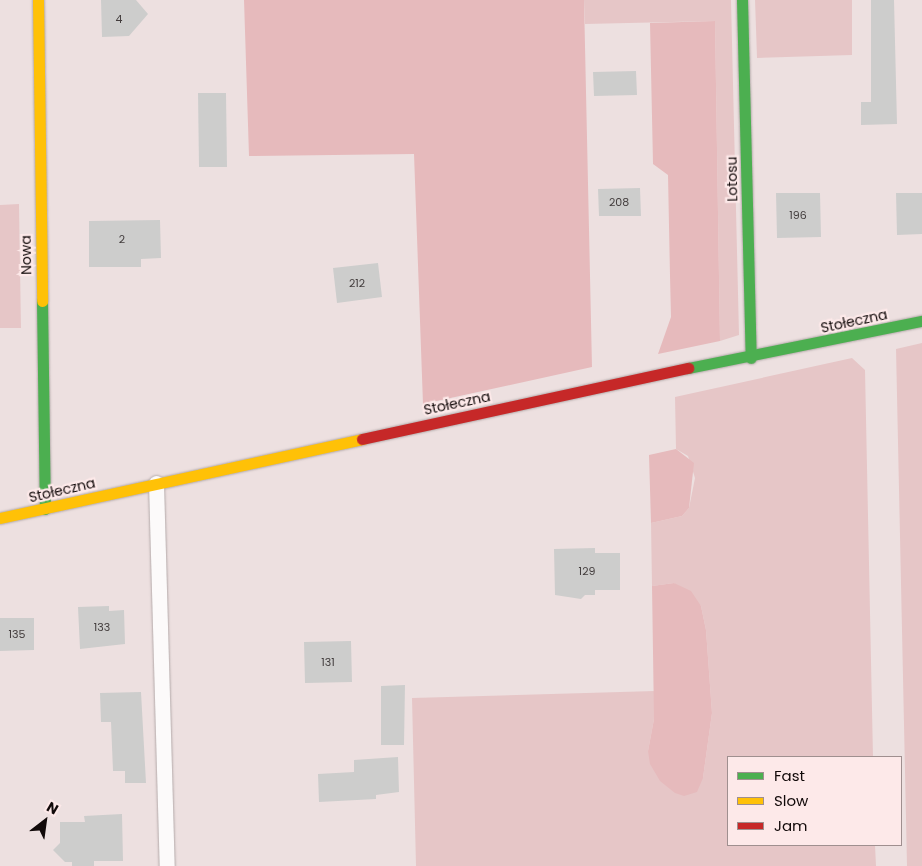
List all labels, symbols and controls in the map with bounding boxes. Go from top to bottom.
house number: 4 [116,12,122,26]
street label: Lotosu [723,156,741,202]
house number: 208 [609,195,629,209]
house number: 196 [789,208,807,222]
house number: 2 [119,232,125,246]
street label: Nowa [17,235,35,275]
house number: 212 [349,276,365,290]
street label: Stołeczna [819,306,889,336]
street label: Stołeczna [422,388,492,418]
street label: Stołeczna [27,474,97,506]
house number: 129 [579,564,595,578]
house number: 133 [94,620,110,634]
house number: 135 [9,627,25,641]
house number: 131 [321,655,335,669]
legend [727,756,902,846]
text: Fast [774,765,805,786]
text: Slow [774,790,808,811]
north arrow [20,796,70,846]
text: N [43,797,62,819]
text: Jam [774,815,808,836]

